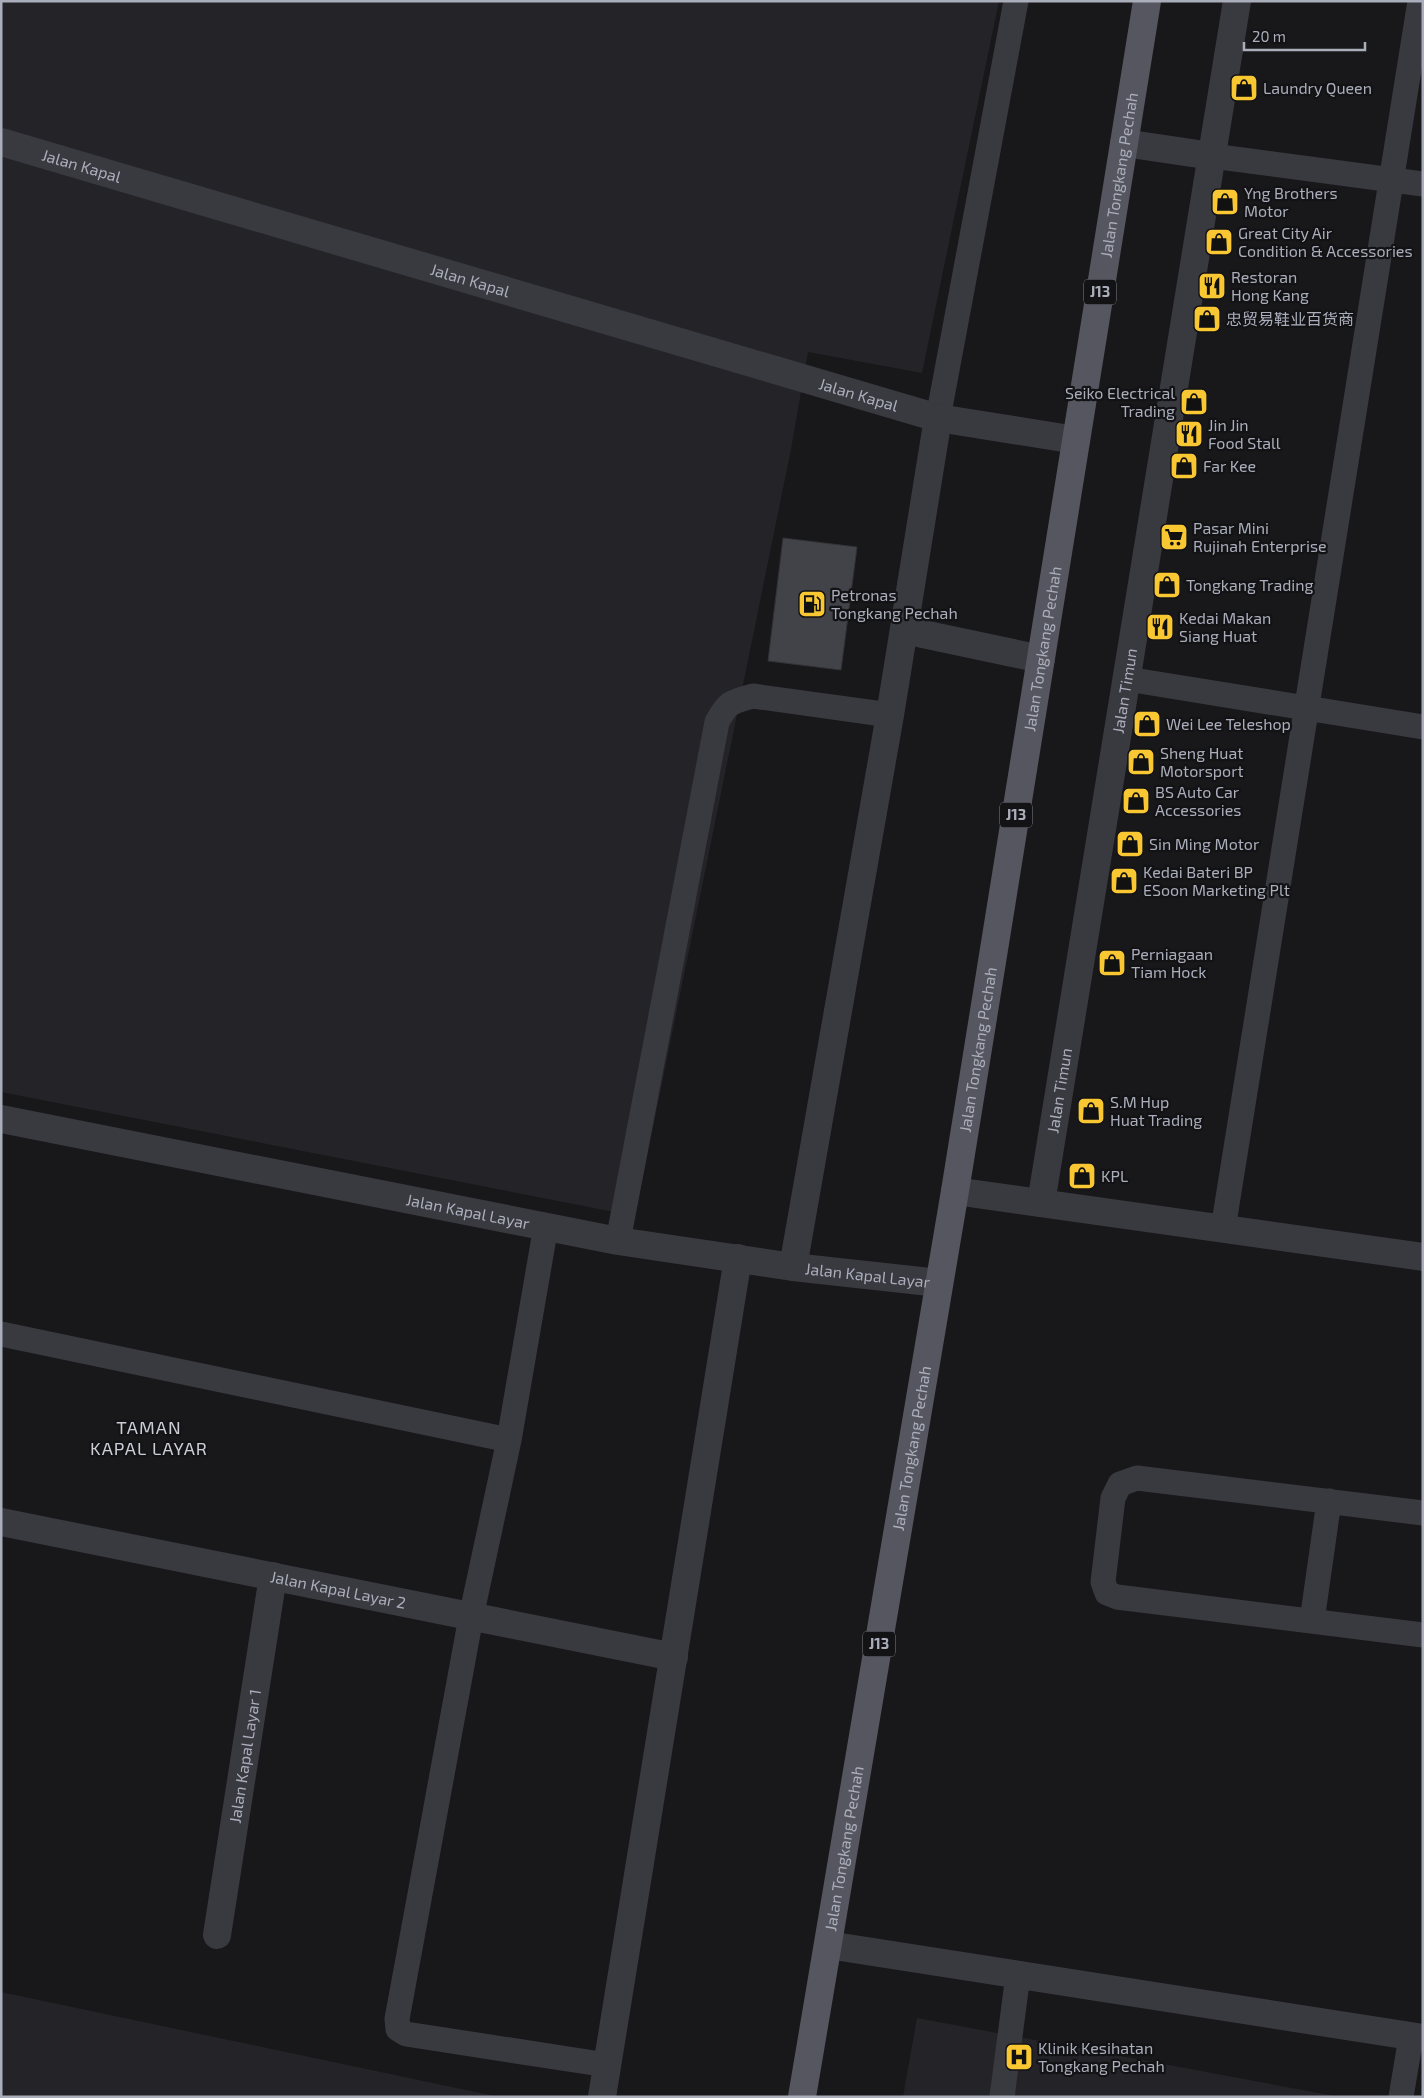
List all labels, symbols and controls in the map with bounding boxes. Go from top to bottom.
scale bar [1244,20,1365,52]
text: 20 m [1252,27,1286,45]
shop icon: Laundry Queen [1229,73,1259,103]
place label: Laundry Queen [1263,78,1372,98]
street label: Jalan Tongkang Pechah [1096,91,1141,259]
street label: Jalan Kapal [40,145,124,186]
place label: Yng Brothers Motor [1244,183,1338,220]
shop icon: Yng Brothers Motor [1210,187,1240,217]
place label: Great City Air Condition & Accessories [1238,223,1413,260]
shop icon: Great City Air Condition & Accessories [1204,227,1234,257]
street label: Jalan Kapal [428,259,512,300]
place label: Restoran Hong Kang [1231,267,1309,304]
restaurant icon: Restoran Hong Kang [1197,271,1227,301]
road number: J13 [1084,280,1116,304]
shop icon: 忠贸易鞋业百货商 [1192,304,1222,334]
place label: 忠贸易鞋业百货商 [1226,309,1354,328]
street label: Jalan Kapal [817,373,901,415]
place label: Seiko Electrical Trading [1065,383,1175,420]
shop icon: Seiko Electrical Trading [1179,387,1209,417]
place label: Jin Jin Food Stall [1208,415,1281,452]
restaurant icon: Jin Jin Food Stall [1174,419,1204,449]
shop icon: Far Kee [1169,451,1199,481]
place label: Far Kee [1203,456,1256,475]
place label: Pasar Mini Rujinah Enterprise [1193,518,1327,556]
supermarket icon: Pasar Mini Rujinah Enterprise [1159,522,1189,552]
street label: Jalan Tongkang Pechah [1019,565,1065,733]
shop icon: Tongkang Trading [1152,570,1182,600]
place label: Tongkang Trading [1186,575,1314,594]
place label: Petronas Tongkang Pechah [831,585,958,622]
fuel station icon: Petronas Tongkang Pechah [797,589,827,619]
place label: Kedai Makan Siang Huat [1179,608,1271,645]
restaurant icon: Kedai Makan Siang Huat [1145,612,1175,642]
street label: Jalan Timun [1108,647,1140,735]
shop icon: Wei Lee Teleshop [1132,709,1162,739]
place label: Wei Lee Teleshop [1166,714,1291,733]
place label: Sheng Huat Motorsport [1160,743,1244,780]
shop icon: Sheng Huat Motorsport [1126,747,1156,777]
place label: BS Auto Car Accessories [1155,782,1241,819]
shop icon: BS Auto Car Accessories [1121,786,1151,816]
road number: J13 [1000,802,1032,828]
shop icon: Sin Ming Motor [1115,829,1145,859]
place label: Sin Ming Motor [1149,834,1260,853]
place label: Kedai Bateri BP ESoon Marketing Plt [1143,862,1290,899]
shop icon: Kedai Bateri BP ESoon Marketing Plt [1109,866,1139,896]
place label: Perniagaan Tiam Hock [1131,944,1213,981]
shop icon: Perniagaan Tiam Hock [1097,948,1127,978]
street label: Jalan Tongkang Pechah [955,966,1000,1134]
street label: Jalan Timun [1043,1046,1075,1134]
place label: S.M Hup Huat Trading [1110,1092,1202,1129]
shop icon: S.M Hup Huat Trading [1076,1096,1106,1126]
shop icon: KPL [1067,1161,1097,1191]
place label: KPL [1101,1166,1128,1185]
street label: Jalan Kapal Layar [405,1189,532,1232]
street label: Jalan Kapal Layar [804,1258,932,1291]
street label: Jalan Tongkang Pechah [888,1364,934,1532]
district label: TAMAN KAPAL LAYAR [90,1416,208,1459]
street label: Jalan Kapal Layar 2 [269,1566,408,1612]
road number: J13 [863,1632,895,1656]
street label: Jalan Kapal Layar 1 [225,1688,264,1824]
street label: Jalan Tongkang Pechah [820,1764,867,1932]
place label: Klinik Kesihatan Tongkang Pechah [1038,2038,1165,2075]
hospital icon: Klinik Kesihatan Tongkang Pechah [1004,2042,1034,2072]

